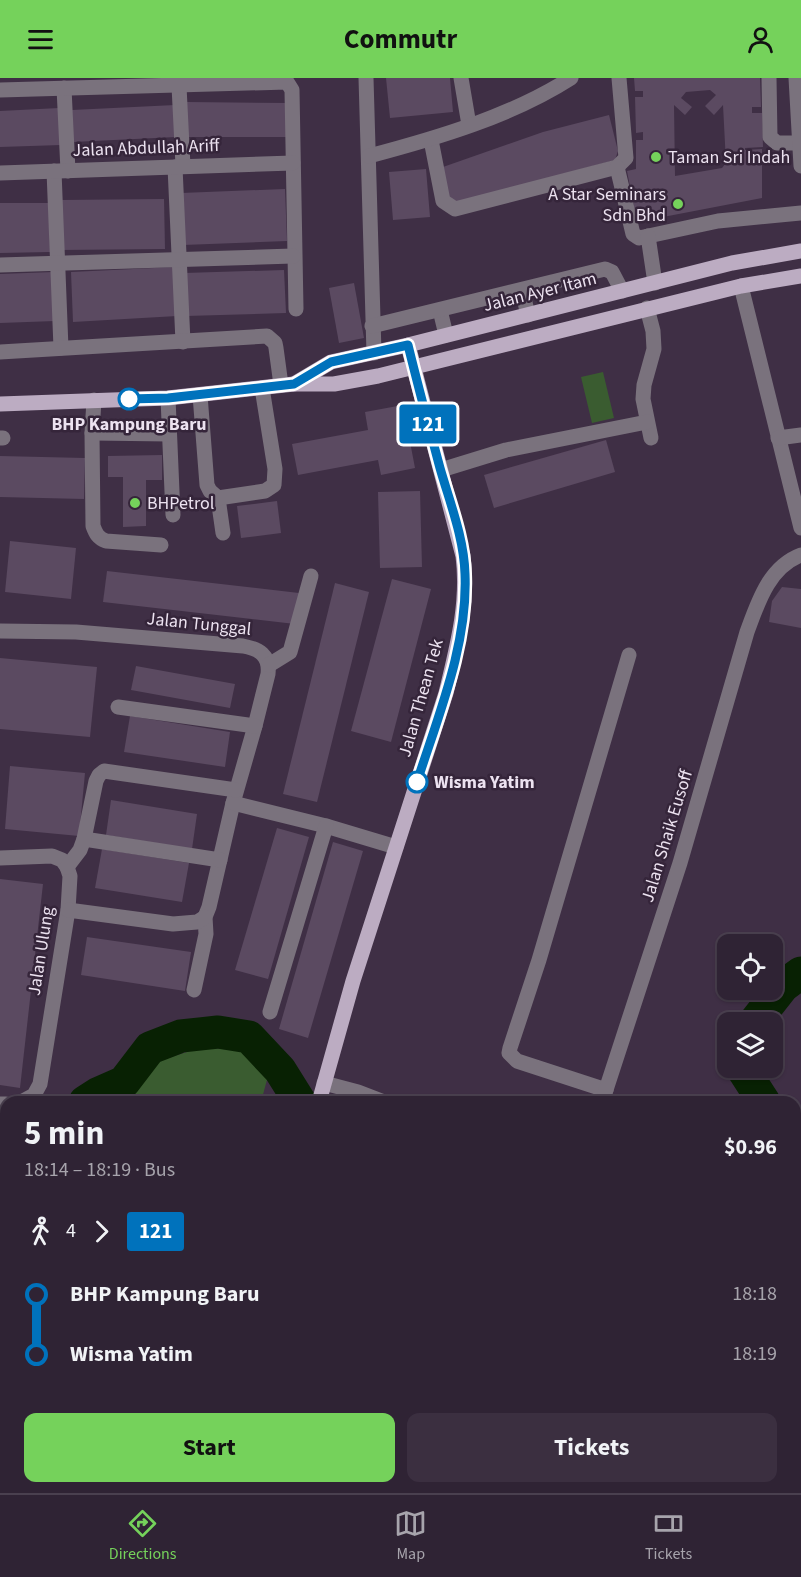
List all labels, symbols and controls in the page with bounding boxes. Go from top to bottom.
text: Commutr [344,20,457,59]
icon: menu [24,23,57,56]
icon: person [744,23,777,56]
street label: Jalan Abdullah Ariff [72,133,220,163]
place label: Taman Sri Indah [668,145,790,170]
marker: Taman Sri Indah [649,150,663,164]
place label: A Star Seminars Sdn Bhd [548,182,666,228]
marker: A Star Seminars Sdn Bhd [671,197,685,211]
street label: Jalan Ayer Itam [481,266,599,318]
marker: BHP Kampung Baru [118,388,140,410]
line badge: 121 [394,404,462,444]
text: 121 [411,409,445,439]
place label: BHP Kampung Baru [51,412,207,437]
place label: BHPetrol [147,491,214,516]
marker: BHPetrol [128,496,142,510]
street label: Jalan Tunggal [146,606,252,642]
street label: Jalan Thean Tek [392,636,450,760]
street label: Jalan Shaik Eusoff [635,766,699,905]
place label: Wisma Yatim [434,770,535,795]
marker: Wisma Yatim [406,771,428,793]
street label: Jalan Ulung [22,905,60,997]
map controls [717,934,783,1078]
button: locate [717,934,783,1000]
button: layers [717,1012,783,1078]
text: 5 min [24,1110,104,1157]
text: $0.96 [724,1131,777,1163]
text: 18:14 – 18:19 · Bus [24,1156,175,1184]
icon: walk [24,1215,57,1248]
icon: forward [85,1215,118,1248]
text: 121 [139,1216,172,1246]
text: 4 [66,1217,76,1245]
text: BHP Kampung Baru [70,1278,260,1310]
text: 18:18 [732,1280,777,1308]
text: Wisma Yatim [70,1338,193,1370]
text: 18:19 [732,1340,777,1368]
button: Start [24,1413,395,1482]
button: Tickets [407,1413,777,1482]
tab: Directions [109,1507,177,1565]
tab: Map [394,1507,427,1565]
tab: Tickets [645,1507,692,1565]

